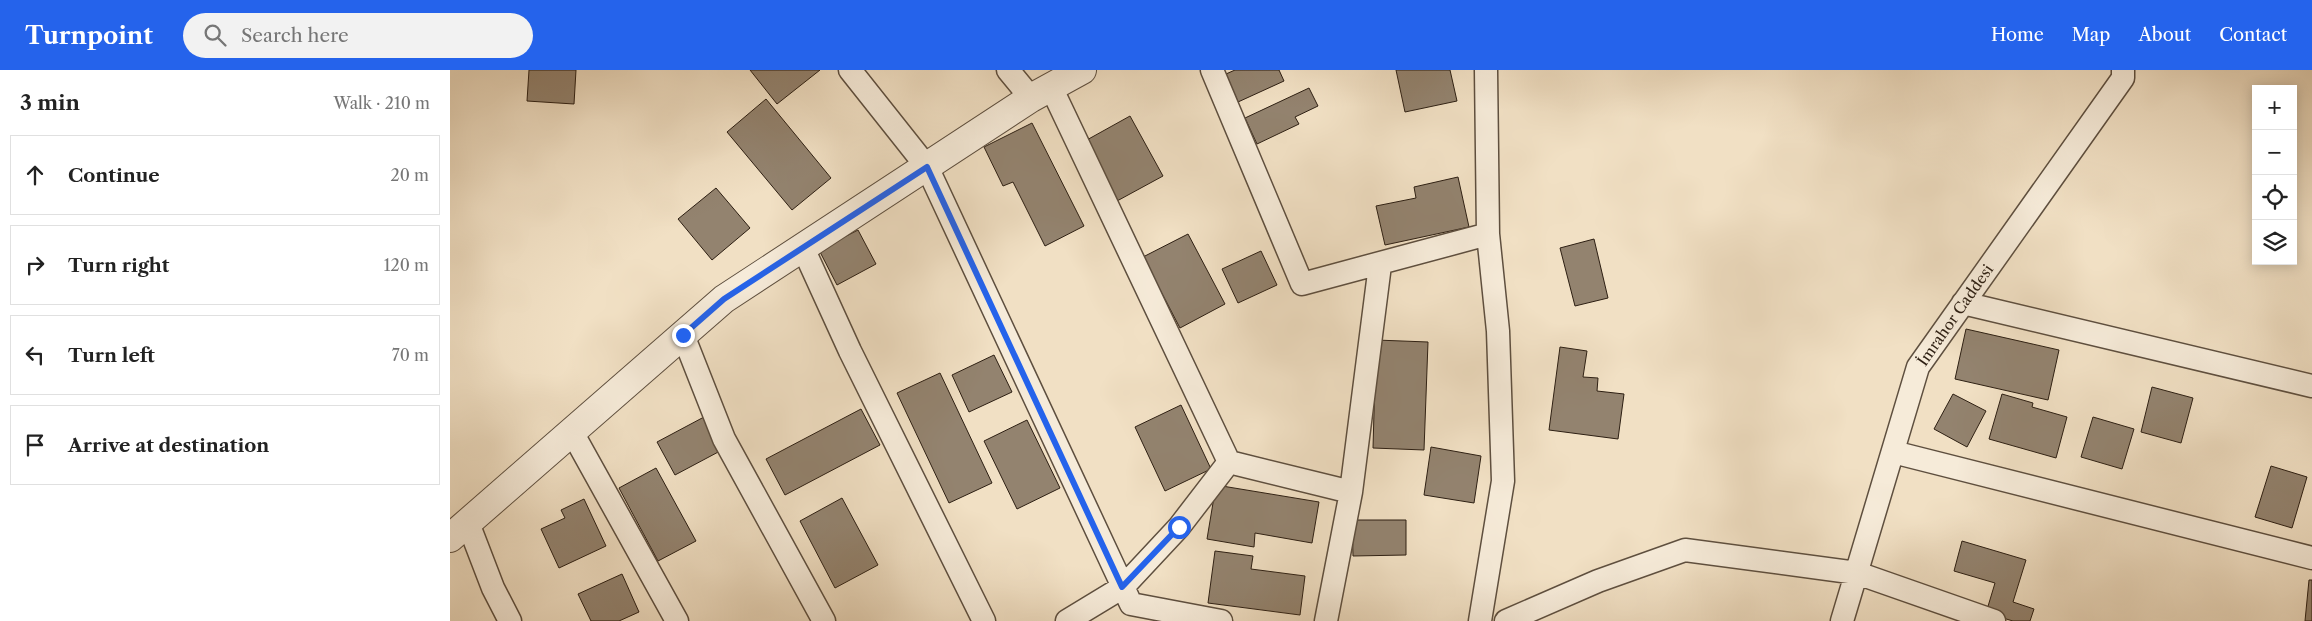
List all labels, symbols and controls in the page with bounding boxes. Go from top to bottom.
search box [183,13,533,58]
text: Turnpoint [25,21,153,50]
icon: search [201,21,229,49]
text: Search here [241,24,349,47]
text: Home [1991,24,2044,46]
text: Map [2072,24,2110,46]
text: About [2138,24,2191,46]
text: Contact [2219,24,2287,46]
map controls [2252,85,2297,265]
button: + [2252,85,2297,130]
text: 3 min [20,90,80,115]
text: Walk · 210 m [334,93,430,113]
button: − [2252,130,2297,175]
icon: ahead [21,161,49,189]
text: Continue [68,164,160,187]
text: 20 m [390,165,429,185]
button: locate [2252,175,2297,220]
button: layers [2252,220,2297,265]
icon: right [21,251,49,279]
text: Turn right [68,254,169,277]
text: 120 m [384,255,429,275]
street label: İmrahor Caddesi [1913,260,1997,369]
route end [672,324,695,347]
icon: left [21,341,49,369]
text: Turn left [68,344,155,367]
text: 70 m [392,345,429,365]
icon: arrive [21,431,49,459]
text: Arrive at destination [68,434,269,457]
route start [1168,516,1191,539]

